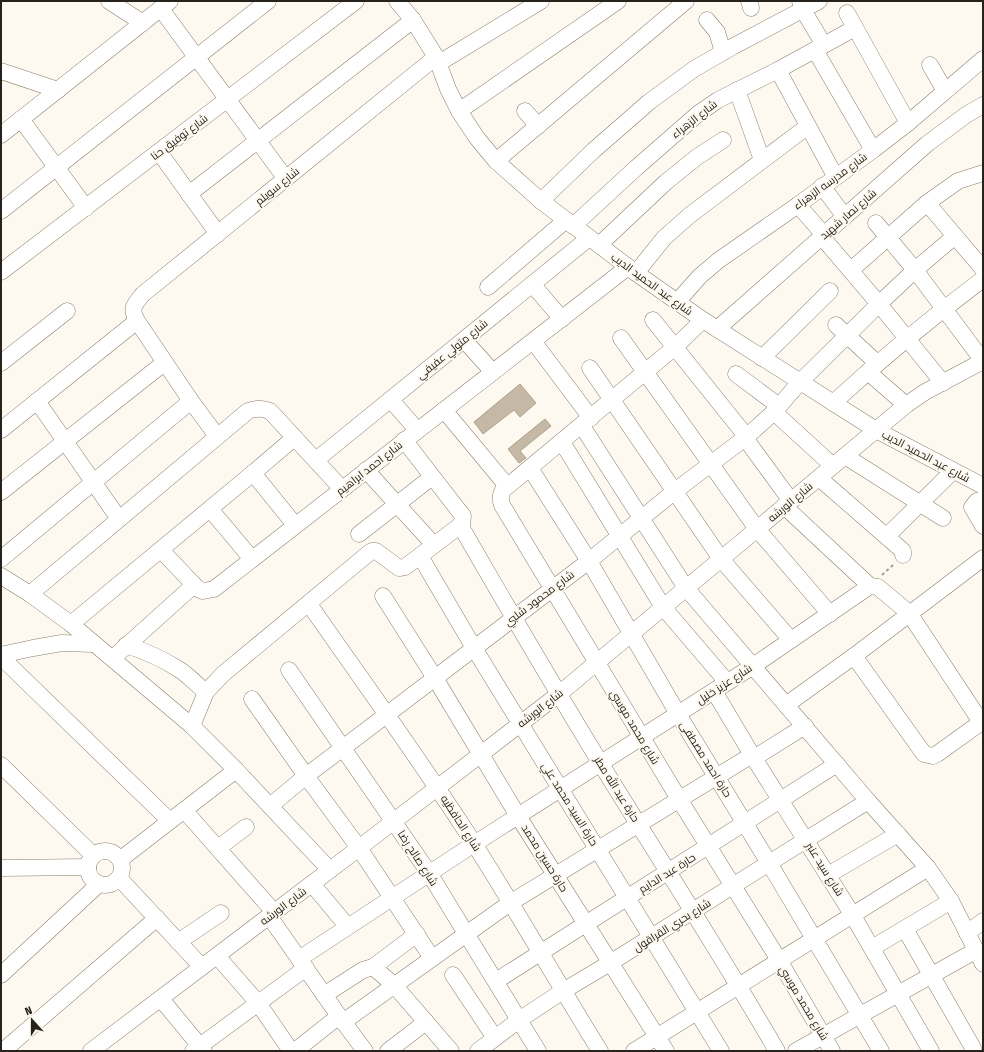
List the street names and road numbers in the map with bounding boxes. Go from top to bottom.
street label: شارع الزهراء [669,98,720,142]
street label: شارع توفيق حنا [148,112,211,164]
street label: شارع مدرسه الزهراء [791,150,870,213]
street label: شارع سويلم [253,165,303,209]
street label: شارع نصار شهيد [817,186,880,243]
street label: شارع عبد الحميد الديب [608,250,695,319]
street label: شارع متولي عفيفي [414,317,492,384]
street label: شارع عبد الحميد الديب [879,428,972,486]
street label: شارع احمد ابراهيم [334,439,406,499]
street label: شارع الورشه [765,480,816,526]
street label: شارع محمود شلبي [502,568,578,630]
street label: شارع عزيز خليل [694,662,755,708]
street label: شارع الورشه [515,686,566,731]
street label: شارع محمد موسي [606,688,662,767]
street label: حارة احمد مصطفى [677,719,734,800]
street label: حارة عبد الله مطر [591,752,644,825]
street label: حارة السيد محمد علي [537,760,601,850]
street label: شارع الحافظيه [437,793,484,854]
street label: حارة حسين محمد [519,822,571,895]
street label: شارع صالح رضا [394,828,440,889]
street label: شارع سيد عنبر [802,839,846,899]
street label: حارة عبد الدايم [636,851,699,897]
street label: شارع الورشه [258,885,310,929]
street label: شارع بحري القراقول [631,896,714,956]
street label: شارع محمد موسي [775,964,831,1043]

